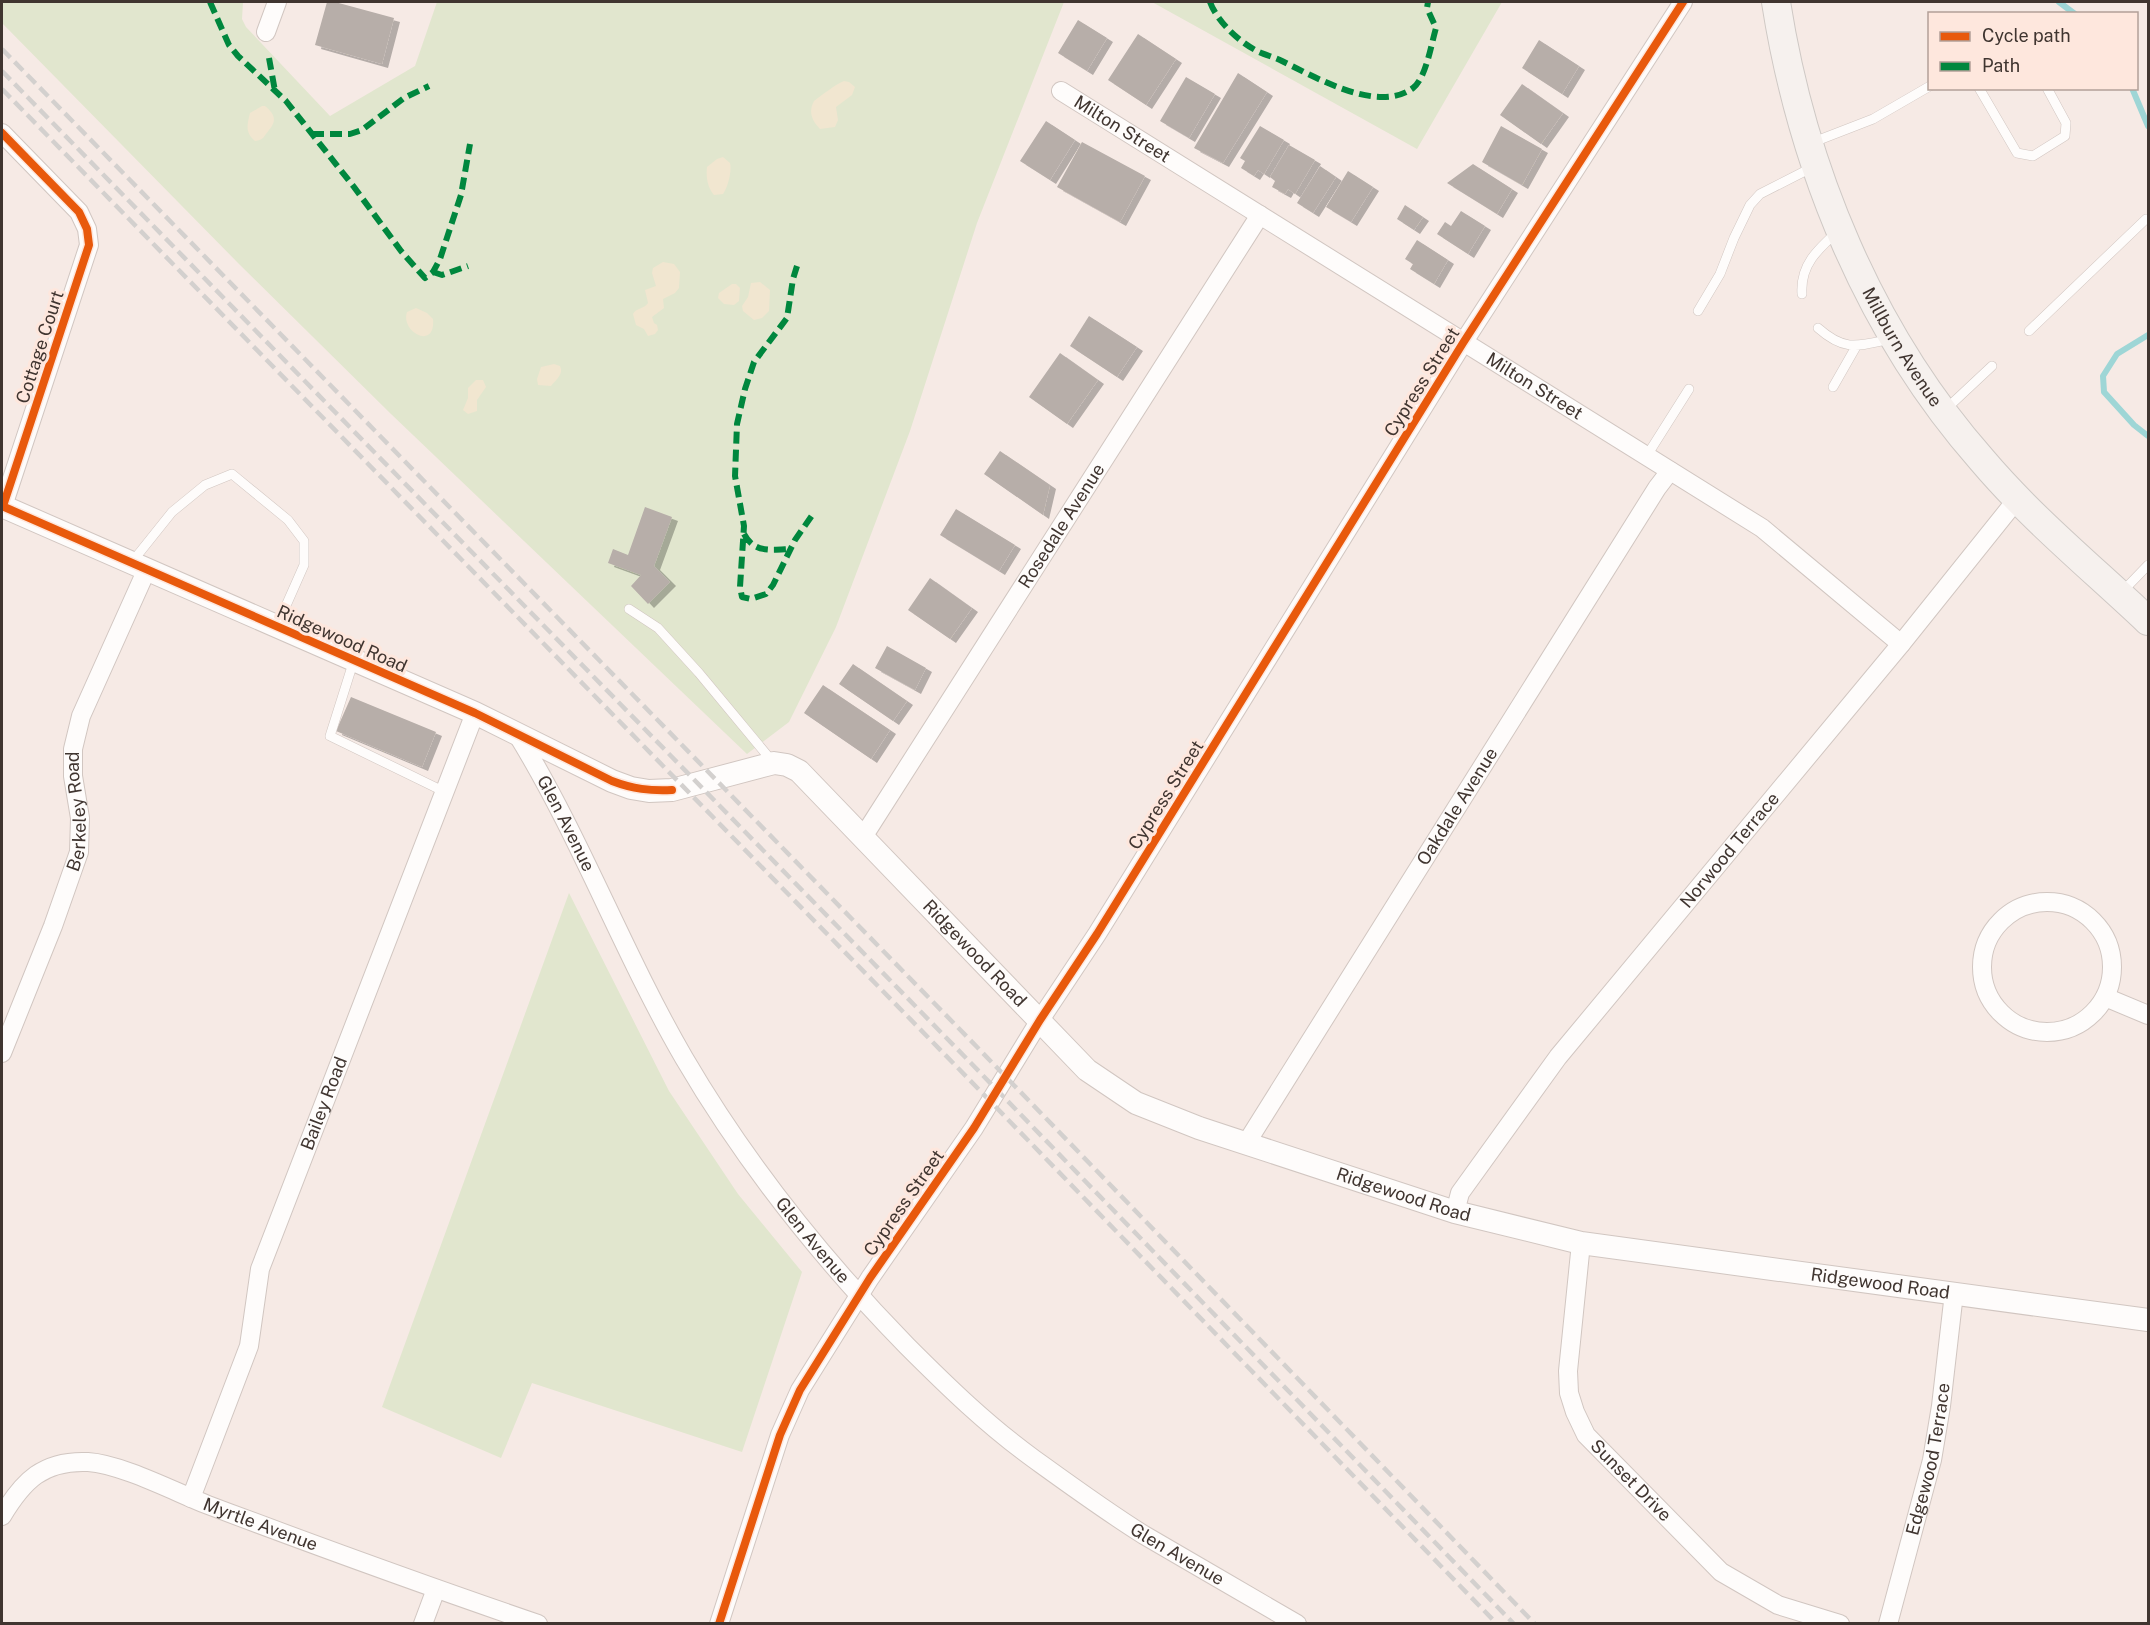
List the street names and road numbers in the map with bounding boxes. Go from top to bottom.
street label: Milton Street [1070,91,1174,167]
street label: Millburn Avenue [1858,284,1947,411]
street label: Cottage Court [11,288,68,406]
street label: Cypress Street [1380,323,1464,440]
street label: Milton Street [1483,348,1587,424]
street label: Rosedale Avenue [1014,460,1109,592]
street label: Ridgewood Road [274,600,410,677]
street label: Cypress Street [1124,736,1208,853]
street label: Oakdale Avenue [1412,744,1502,869]
street label: Berkeley Road [62,751,90,874]
street label: Glen Avenue [533,772,599,875]
street label: Norwood Terrace [1675,788,1783,912]
street label: Ridgewood Road [919,895,1031,1011]
street label: Bailey Road [296,1054,351,1153]
street label: Cypress Street [859,1146,948,1260]
street label: Ridgewood Road [1334,1163,1473,1225]
street label: Glen Avenue [772,1193,855,1287]
street label: Ridgewood Road [1809,1263,1951,1303]
street label: Edgewood Terrace [1901,1382,1954,1537]
street label: Sunset Drive [1586,1435,1676,1525]
street label: Myrtle Avenue [200,1493,321,1555]
street label: Glen Avenue [1127,1518,1228,1589]

